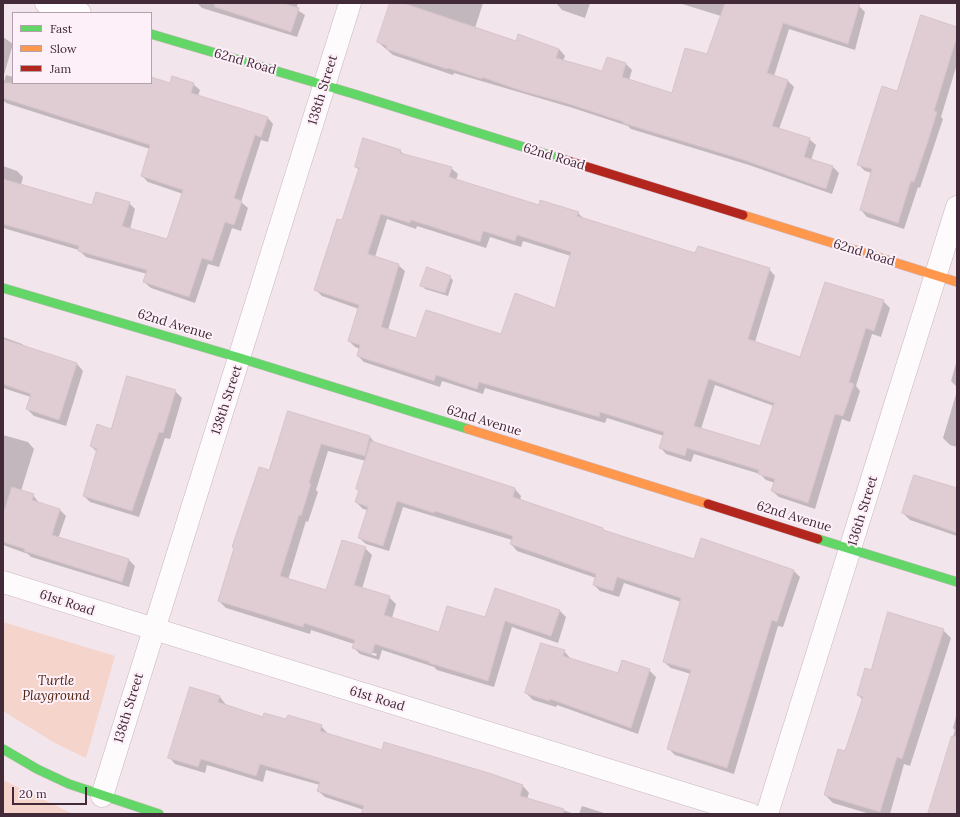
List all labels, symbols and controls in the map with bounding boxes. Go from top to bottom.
legend [12,12,152,84]
text: Fast [50,21,73,36]
text: Slow [50,41,77,56]
street label: 62nd Road [212,46,278,78]
street label: 138th Street [305,53,341,127]
text: Jam [50,61,71,76]
street label: 62nd Road [521,140,587,174]
street label: 62nd Road [831,236,897,270]
street label: 62nd Avenue [136,306,214,344]
street label: 138th Street [208,363,246,437]
street label: 62nd Avenue [445,402,523,440]
street label: 136th Street [845,474,881,548]
street label: 62nd Avenue [755,498,833,536]
street label: 61st Road [38,587,96,619]
street label: 138th Street [111,671,147,745]
park label: Turtle Playground [22,673,90,704]
street label: 61st Road [348,683,406,715]
scale bar [14,779,89,805]
text: 20 m [19,786,47,801]

